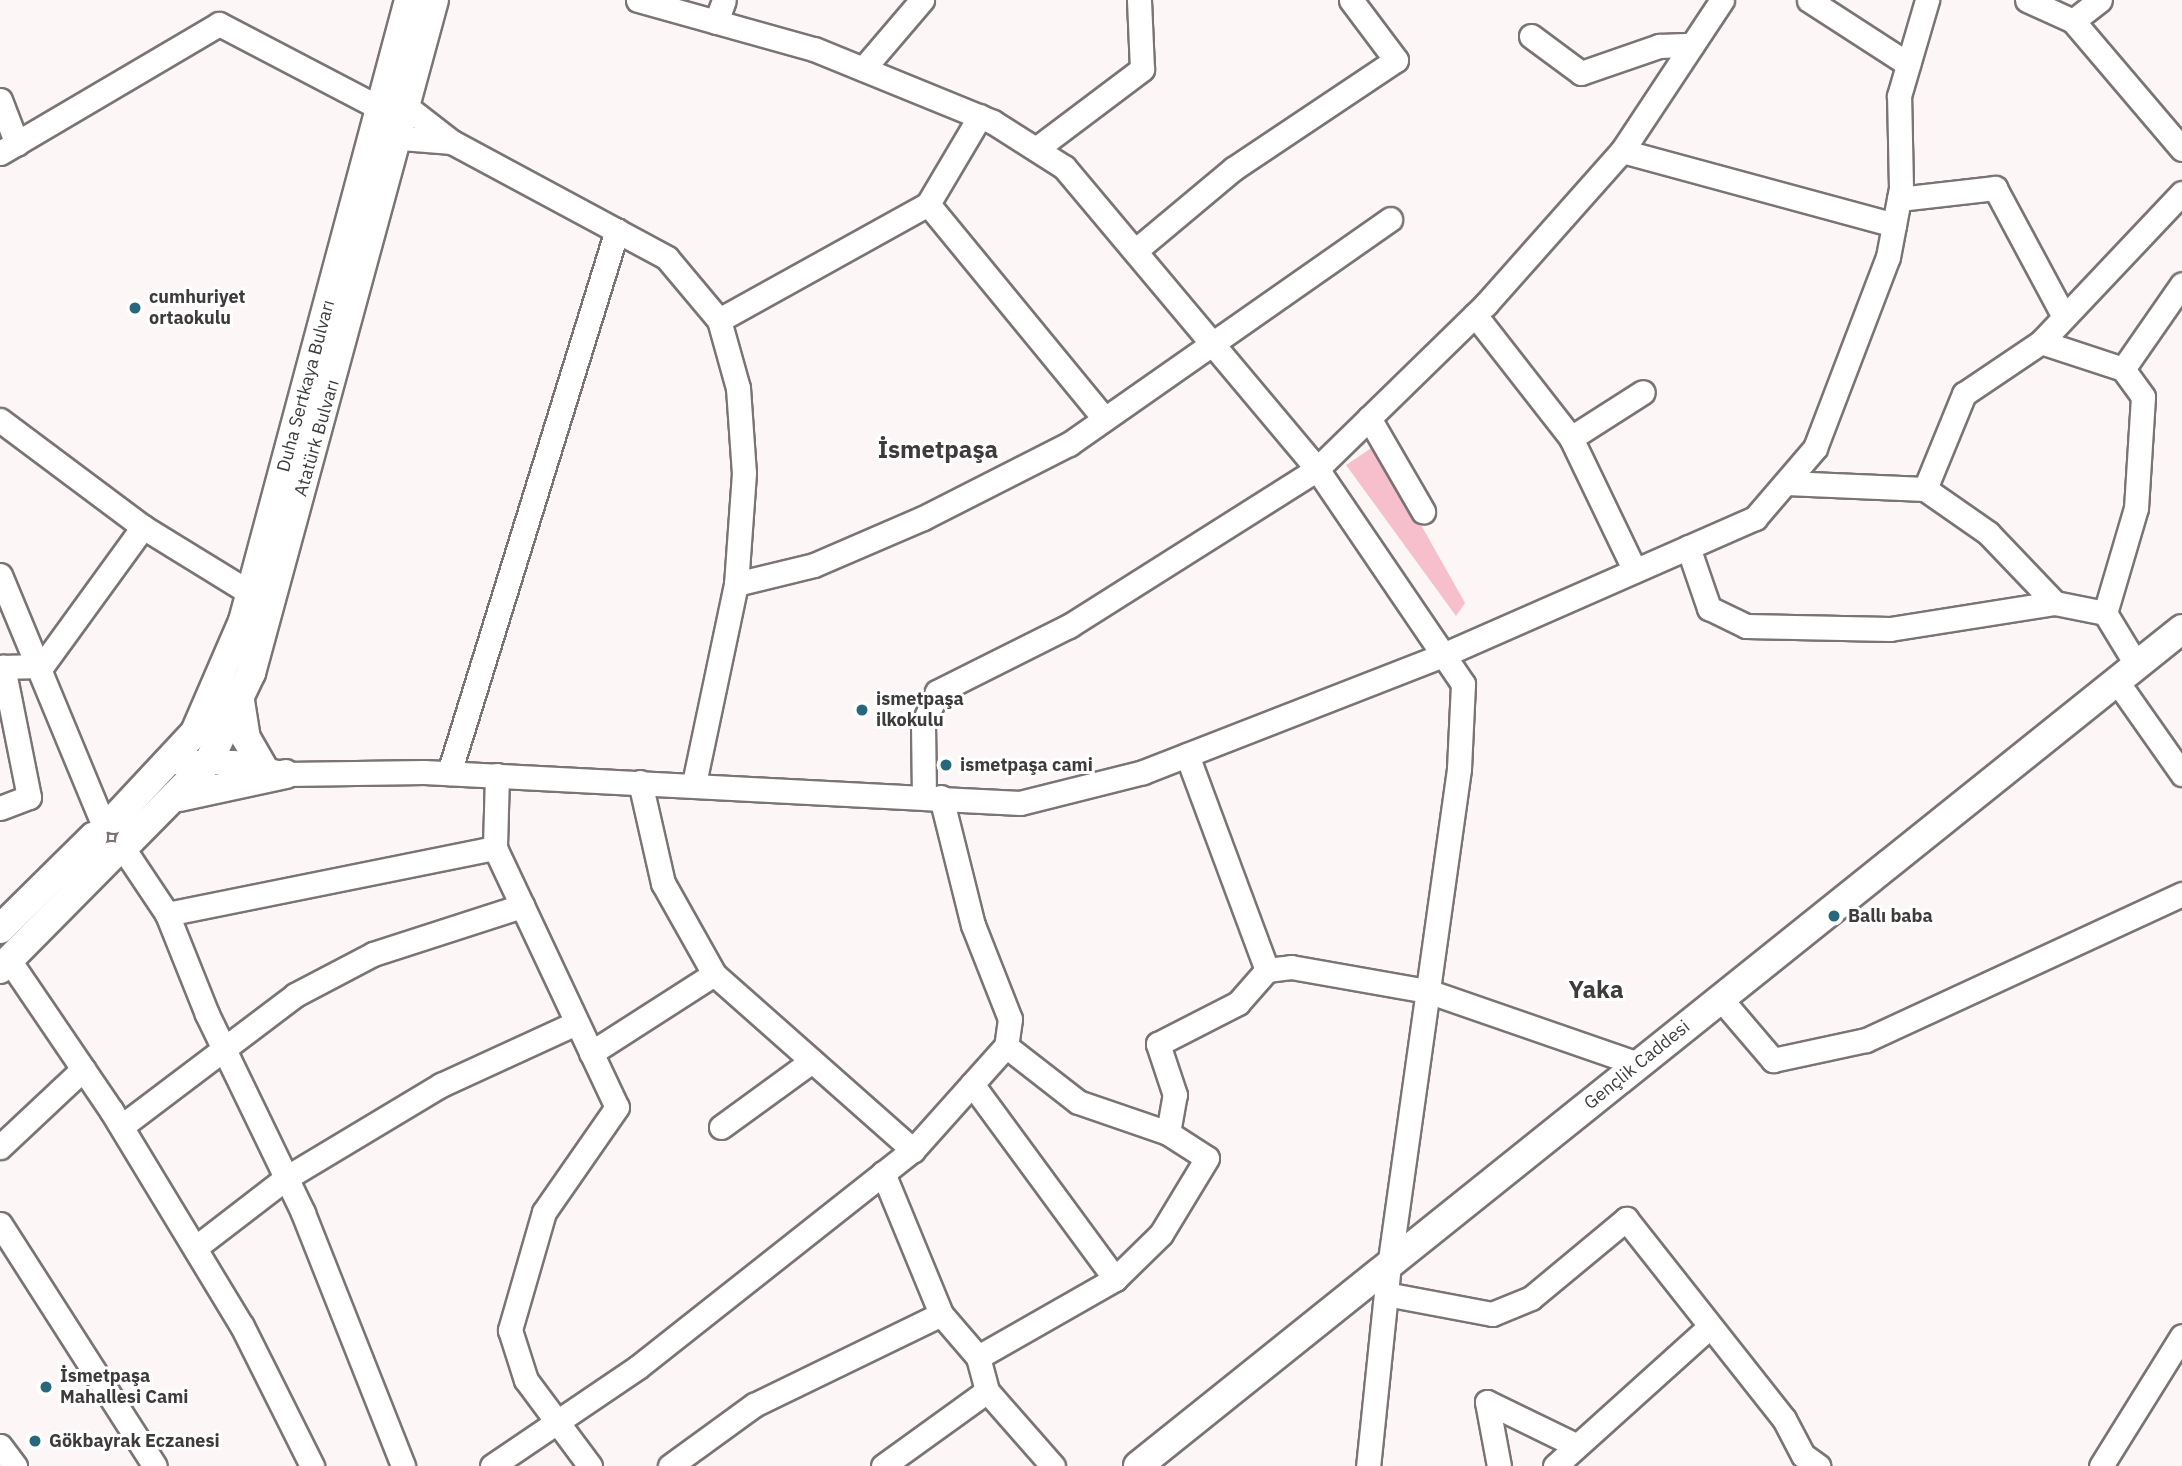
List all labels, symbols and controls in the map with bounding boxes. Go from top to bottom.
place label: cumhuriyet ortaokulu [149,287,245,330]
street label: Duha Sertkaya Bulvarı [273,298,339,474]
marker: cumhuriyet ortaokulu [127,300,143,316]
street label: Atatürk Bulvarı [290,377,344,499]
district label: İsmetpaşa [878,436,998,464]
place label: ismetpaşa ilkokulu [876,689,964,732]
marker: ismetpaşa ilkokulu [854,702,870,718]
place label: ismetpaşa cami [960,754,1093,776]
marker: ismetpaşa cami [938,757,954,773]
place label: Ballı baba [1848,905,1933,927]
marker: Ballı baba [1826,908,1842,924]
district label: Yaka [1568,976,1624,1004]
street label: Gençlik Caddesi [1580,1016,1694,1114]
place label: İsmetpaşa Mahallesi Cami [60,1366,189,1408]
marker: İsmetpaşa Mahallesi Cami [38,1379,54,1395]
place label: Gökbayrak Eczanesi [49,1430,220,1452]
marker: Gökbayrak Eczanesi [27,1433,43,1449]

